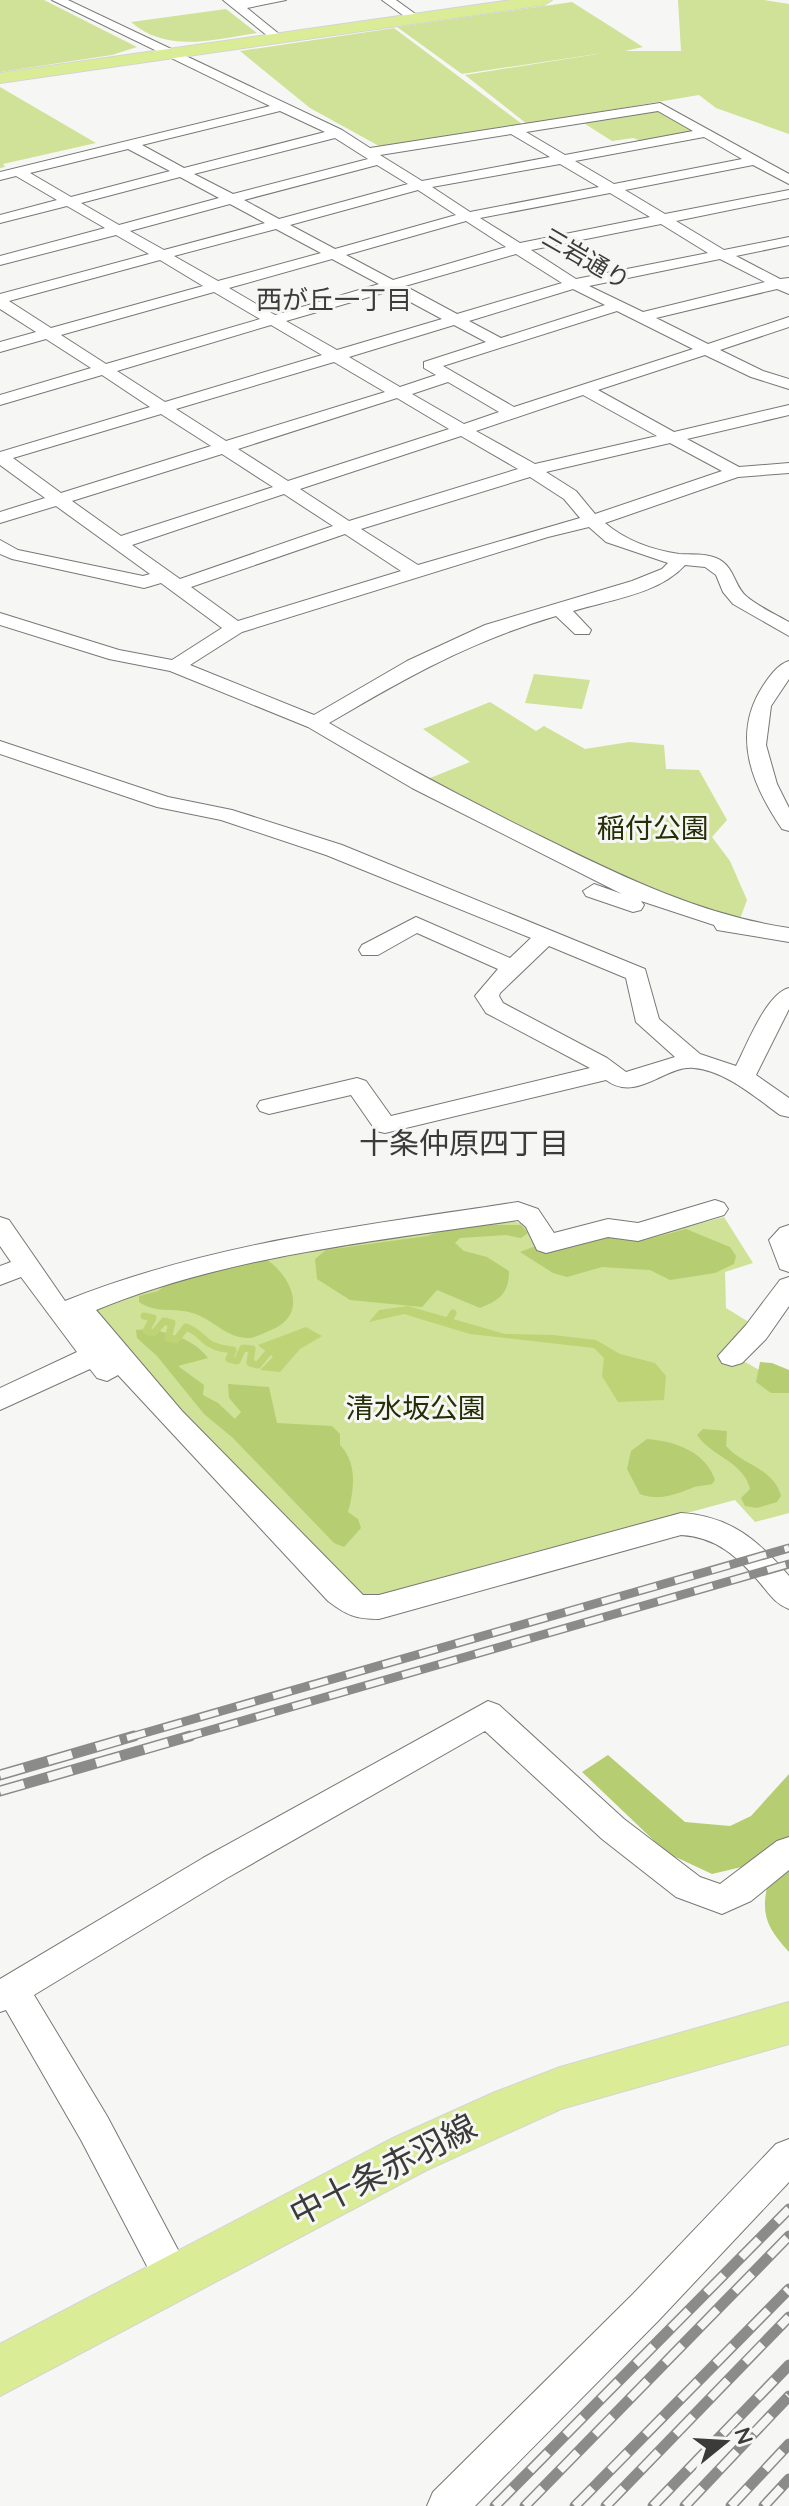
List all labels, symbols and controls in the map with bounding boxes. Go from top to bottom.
street label: 三岩通り [537,221,636,295]
district label: 西が丘一丁目 [256,283,412,316]
park label: 稲付公園 [597,810,709,845]
district label: 十条仲原四丁目 [359,1124,569,1162]
park label: 清水坂公園 [346,1390,486,1425]
street label: 中十条赤羽線 [282,2104,483,2235]
north arrow [685,2402,765,2482]
text: N [728,2424,760,2448]

